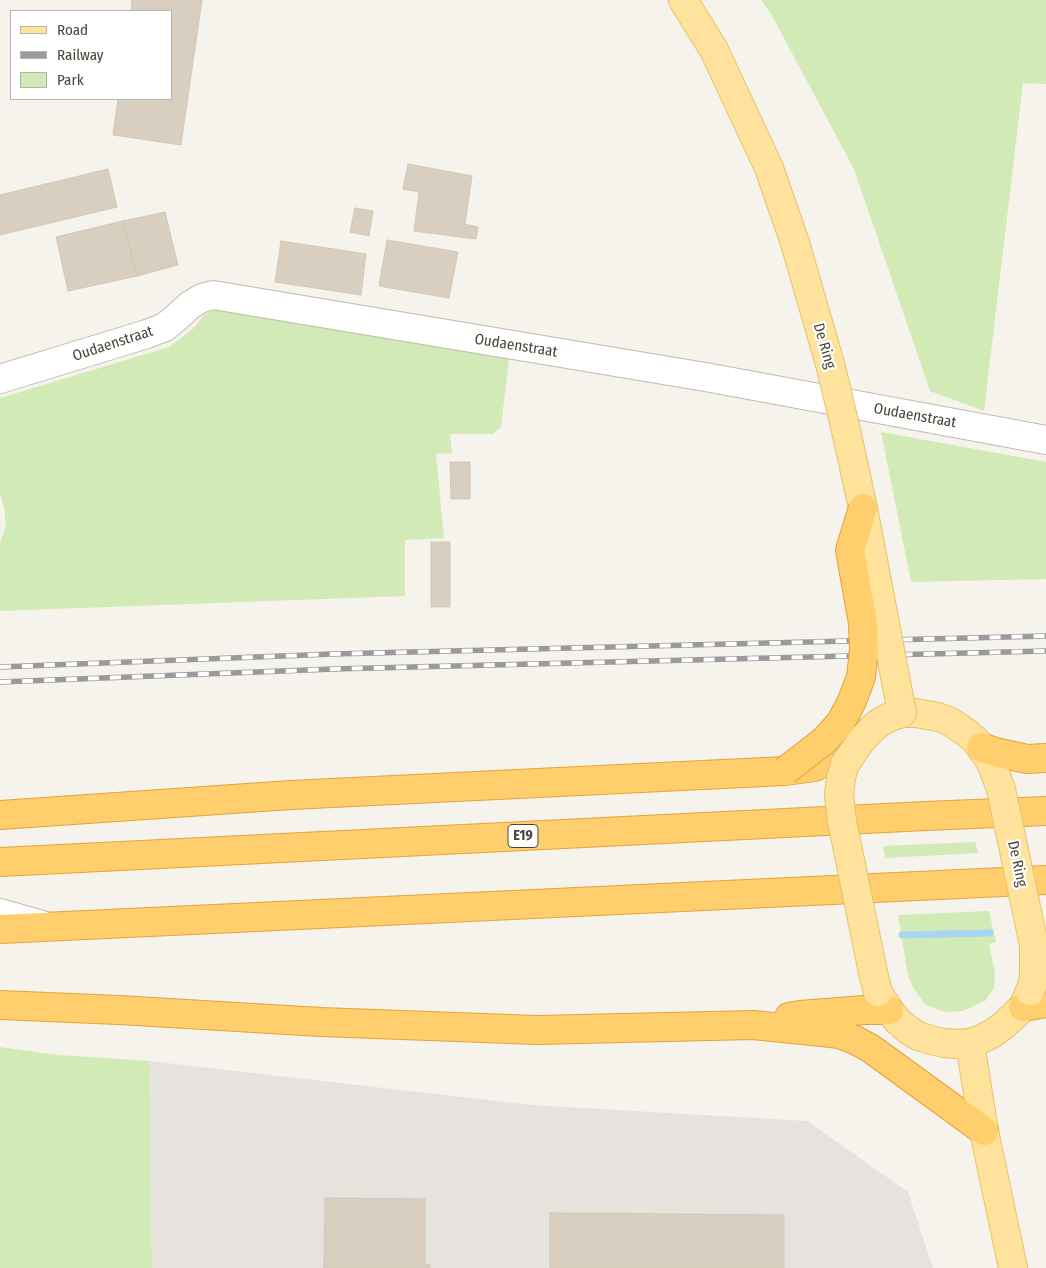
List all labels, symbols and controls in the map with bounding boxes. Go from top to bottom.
legend [10,10,172,100]
text: Road [57,21,88,39]
text: Railway [57,46,104,64]
text: Park [57,71,84,89]
street label: De Ring [809,321,839,371]
street label: Oudaenstraat [70,323,156,365]
street label: Oudaenstraat [473,331,559,361]
street label: Oudaenstraat [872,400,958,432]
road number: E19 [508,824,538,848]
street label: De Ring [1003,839,1031,889]

